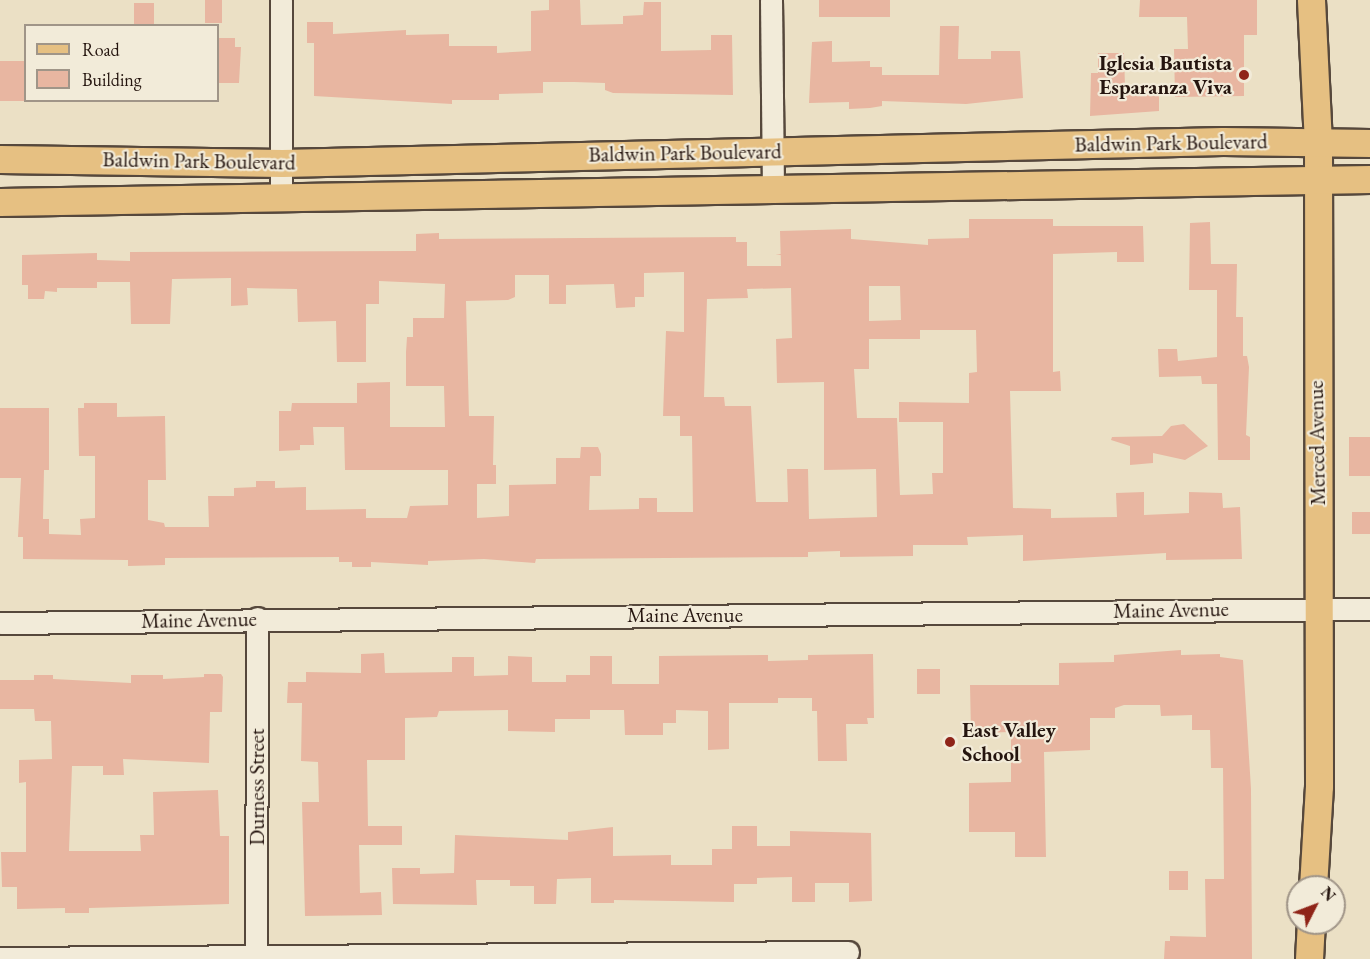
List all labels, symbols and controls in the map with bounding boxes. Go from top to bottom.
legend [24,24,219,102]
text: Road [82,38,120,61]
place label: Iglesia Bautista Esparanza Viva [1099,50,1232,100]
text: Building [82,68,142,91]
marker: Iglesia Bautista Esparanza Viva [1237,68,1251,82]
street label: Baldwin Park Boulevard [1074,129,1268,157]
street label: Baldwin Park Boulevard [588,139,782,167]
street label: Baldwin Park Boulevard [102,147,296,175]
street label: Merced Avenue [1303,380,1331,506]
street label: Maine Avenue [1113,596,1229,624]
street label: Maine Avenue [627,602,743,628]
street label: Maine Avenue [141,606,257,634]
place label: East Valley School [962,717,1056,767]
street label: Durness Street [244,728,270,846]
marker: East Valley School [943,735,957,749]
north arrow [1286,875,1346,935]
text: N [1316,882,1340,906]

